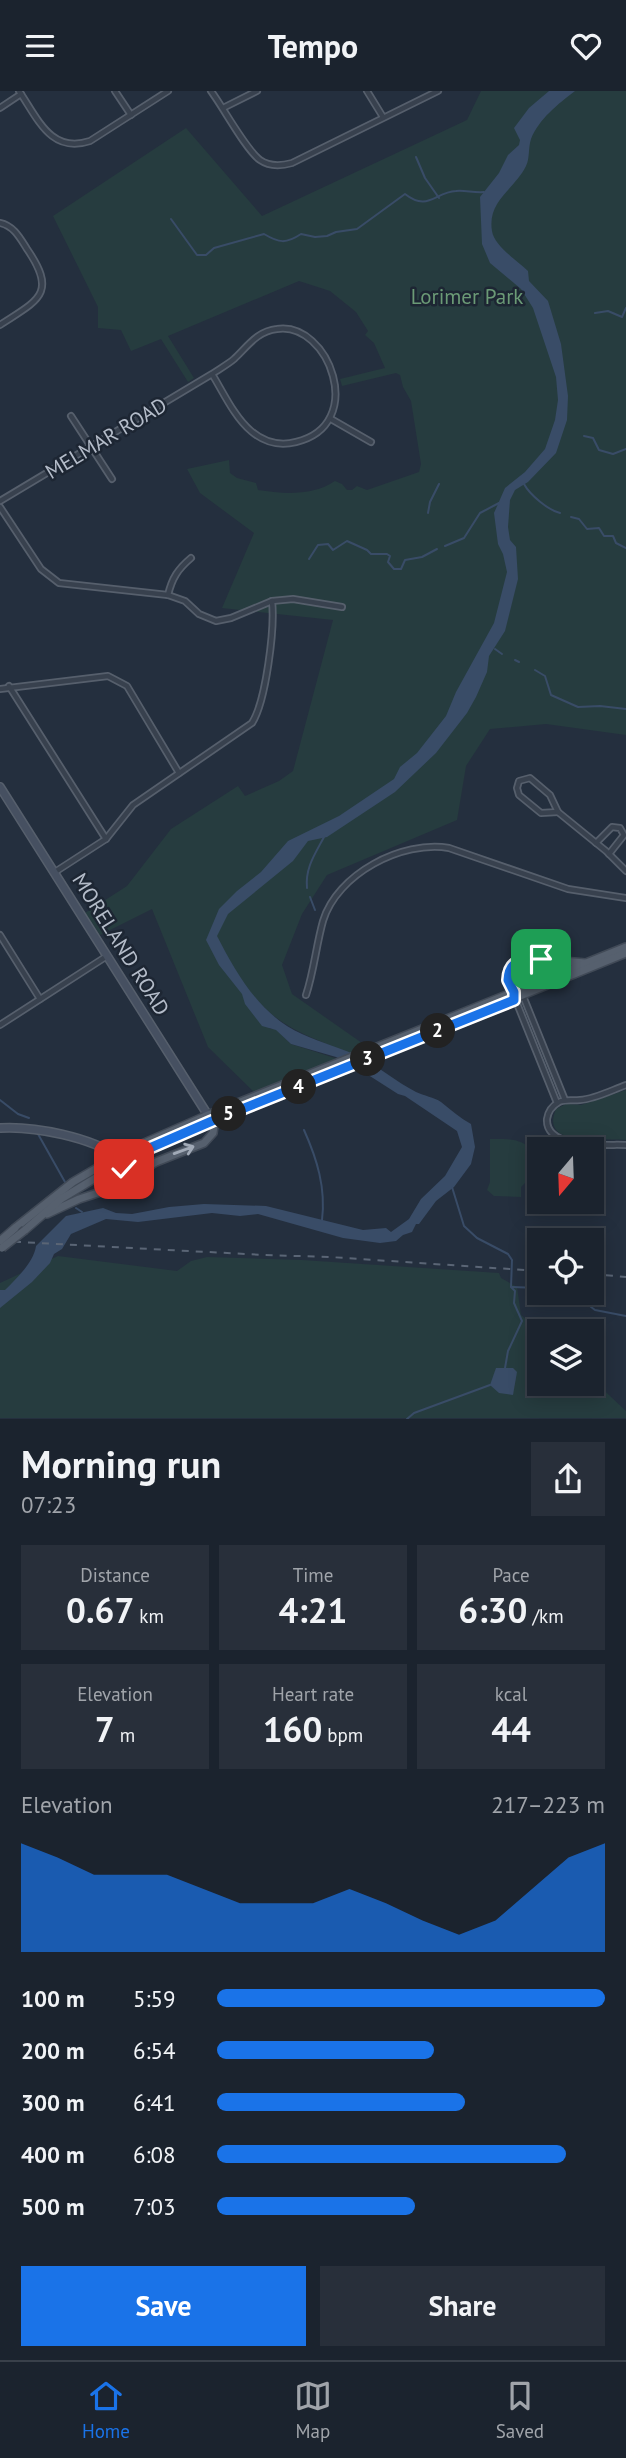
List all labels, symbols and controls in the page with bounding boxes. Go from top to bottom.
text: Tempo [268,25,358,67]
icon: menu [21,27,59,65]
icon: heart [567,27,605,65]
park label: Lorimer Park [411,283,523,310]
street label: MELMAR ROAD [40,391,172,485]
street label: MORELAND ROAD [66,868,176,1020]
pin [511,929,571,989]
icon: arrive [522,940,560,978]
pin: 2 [420,1013,456,1049]
text: 2 [432,1018,443,1042]
pin: 3 [350,1041,386,1077]
text: 3 [362,1046,373,1070]
pin: 4 [282,1069,316,1105]
text: 4 [293,1074,304,1098]
pin: 5 [212,1097,246,1131]
text: 5 [223,1101,234,1125]
north arrow [527,1137,604,1215]
map controls [527,1137,604,1396]
pin [94,1139,154,1199]
one-way arrow [172,1143,194,1155]
icon: check [105,1150,143,1188]
button: locate [527,1228,604,1305]
button: layers [527,1319,604,1396]
text: Morning run [21,1439,221,1488]
button: share [531,1442,605,1516]
text: 07:23 [21,1490,76,1519]
text: Distance [80,1563,150,1587]
text: Time [293,1563,333,1587]
text: Pace [492,1563,530,1587]
text: 0.67 [66,1587,134,1633]
text: 4:21 [279,1587,347,1633]
text: 6:30 [458,1587,527,1633]
text: km [134,1604,164,1628]
text: /km [527,1604,564,1628]
text: Elevation [77,1682,153,1706]
text: Heart rate [272,1682,354,1706]
text: kcal [495,1682,527,1706]
text: 7 [95,1706,115,1752]
text: 160 [263,1706,322,1752]
text: 44 [491,1706,531,1752]
text: m [115,1723,135,1747]
text: bpm [322,1723,363,1747]
text: Elevation [21,1790,113,1819]
text: 217–223 m [491,1790,605,1819]
text: 100 m [21,1984,84,2013]
text: 5:59 [133,1984,176,2013]
text: 200 m [21,2036,84,2065]
text: 6:54 [133,2036,176,2065]
text: 300 m [21,2088,84,2117]
text: 6:41 [133,2088,176,2117]
text: 400 m [21,2140,84,2169]
text: 6:08 [133,2140,176,2169]
text: 500 m [21,2192,84,2221]
text: 7:03 [133,2192,176,2221]
button: Save [21,2266,306,2346]
button: Share [320,2266,605,2346]
tab: Home [82,2377,130,2443]
tab: Map [294,2377,332,2443]
tab: Saved [496,2377,544,2443]

